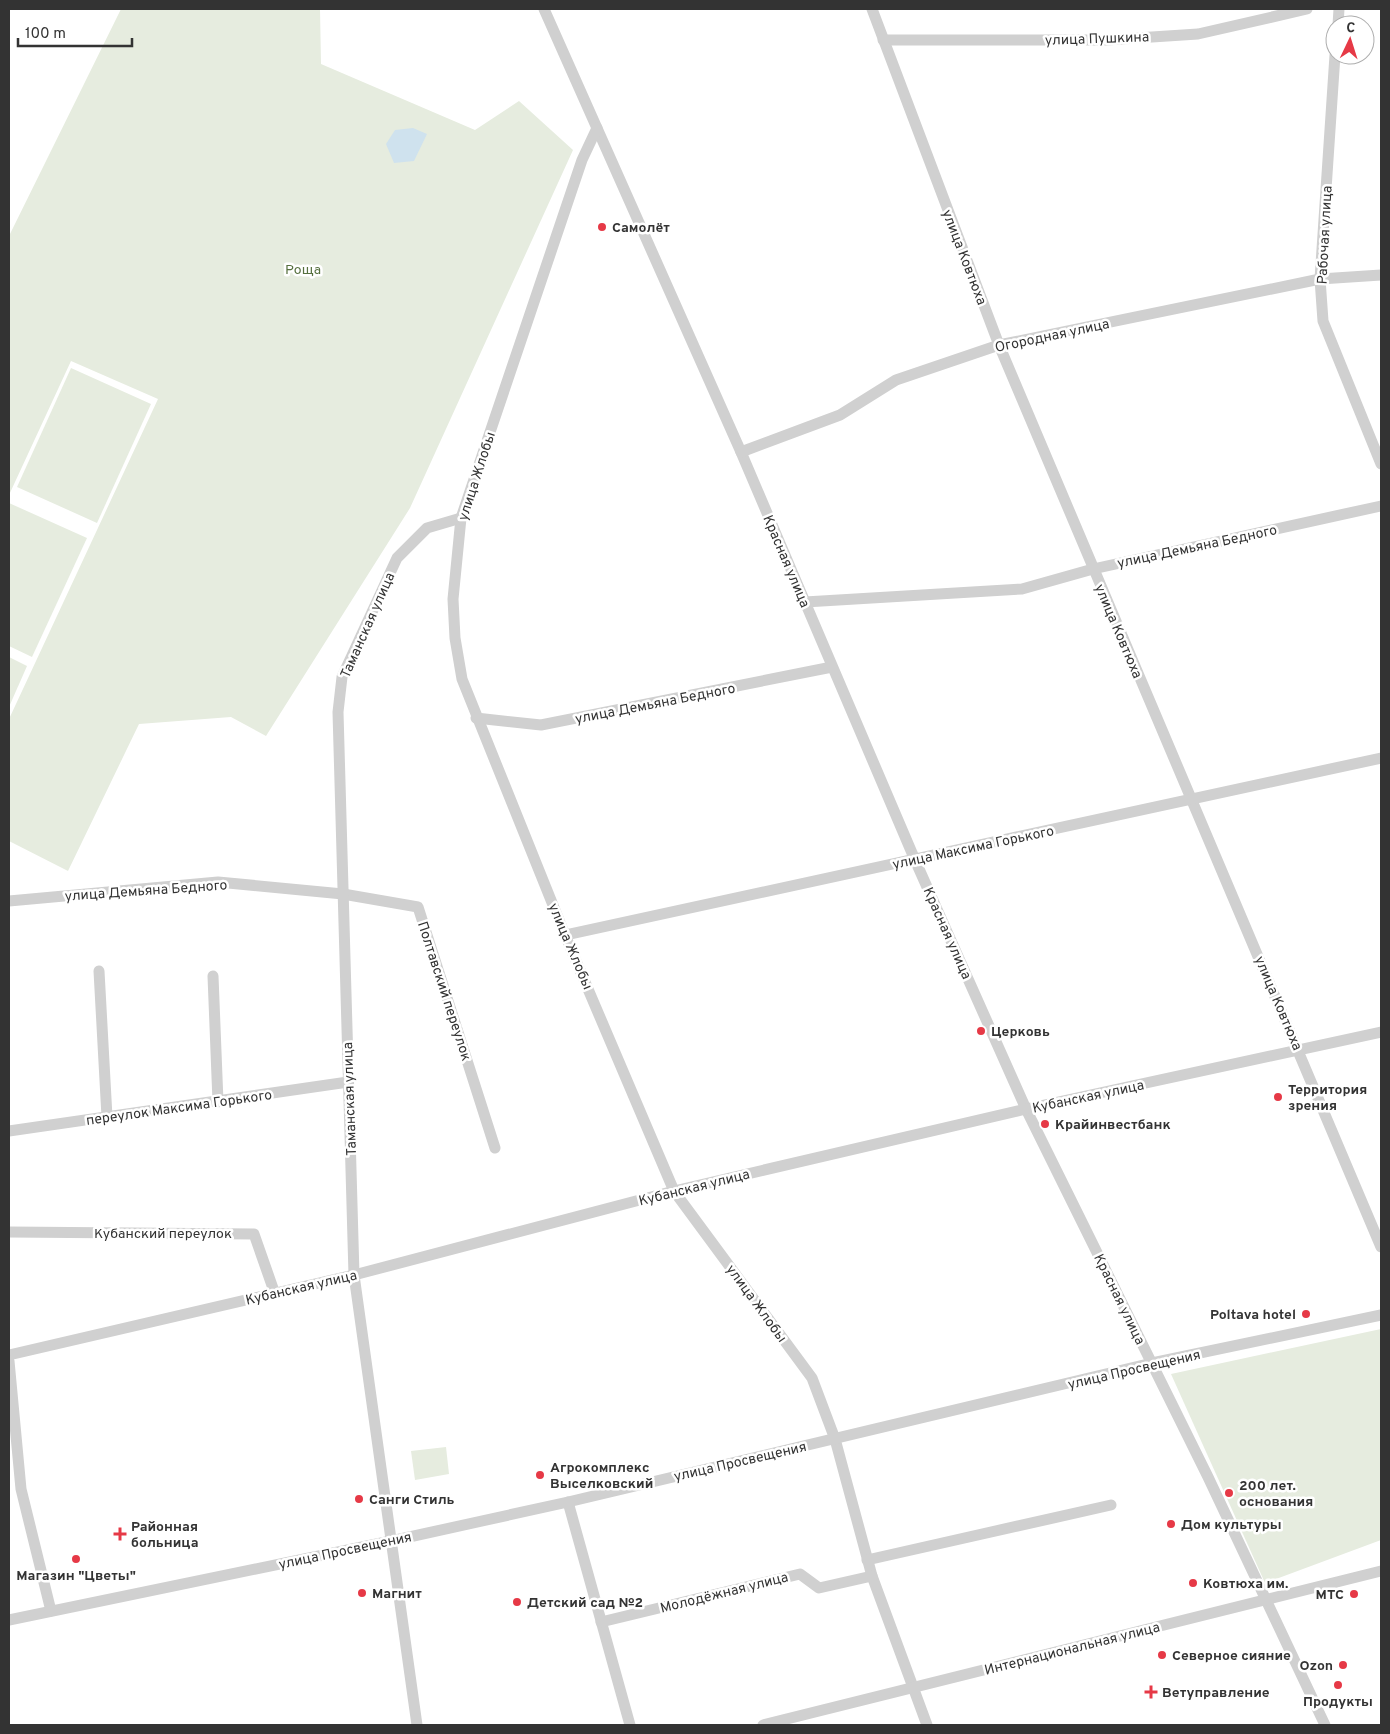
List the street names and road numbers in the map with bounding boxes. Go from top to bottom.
street label: улица Пушкина [1045,29,1149,50]
street label: Рабочая улица [1314,185,1337,285]
street label: улица Ковтюха [938,207,990,308]
street label: Огородная улица [994,316,1111,357]
street label: улица Жлобы [455,430,500,523]
street label: Красная улица [758,513,813,610]
street label: улица Демьяна Бедного [1116,522,1279,573]
street label: Таманская улица [337,570,399,681]
street label: улица Ковтюха [1090,582,1145,681]
street label: улица Демьяна Бедного [574,681,737,728]
street label: улица Максима Горького [891,823,1056,874]
street label: улица Демьяна Бедного [64,877,228,906]
street label: Красная улица [919,885,975,982]
street label: улица Жлобы [544,901,595,992]
street label: Полтавский переулок [413,919,474,1063]
street label: улица Ковтюха [1250,954,1305,1053]
street label: Таманская улица [340,1042,361,1156]
street label: Кубанская улица [1031,1077,1146,1118]
street label: переулок Максима Горького [85,1087,273,1130]
street label: Кубанская улица [637,1166,752,1210]
street label: Кубанский переулок [94,1226,232,1243]
street label: Красная улица [1089,1251,1148,1348]
street label: улица Жлобы [722,1262,790,1346]
street label: Кубанская улица [244,1267,359,1310]
street label: улица Просвещения [1066,1347,1202,1394]
street label: улица Просвещения [672,1439,808,1486]
street label: улица Просвещения [277,1529,413,1574]
street label: Молодёжная улица [658,1569,790,1618]
street label: Интернациональная улица [983,1619,1162,1679]

